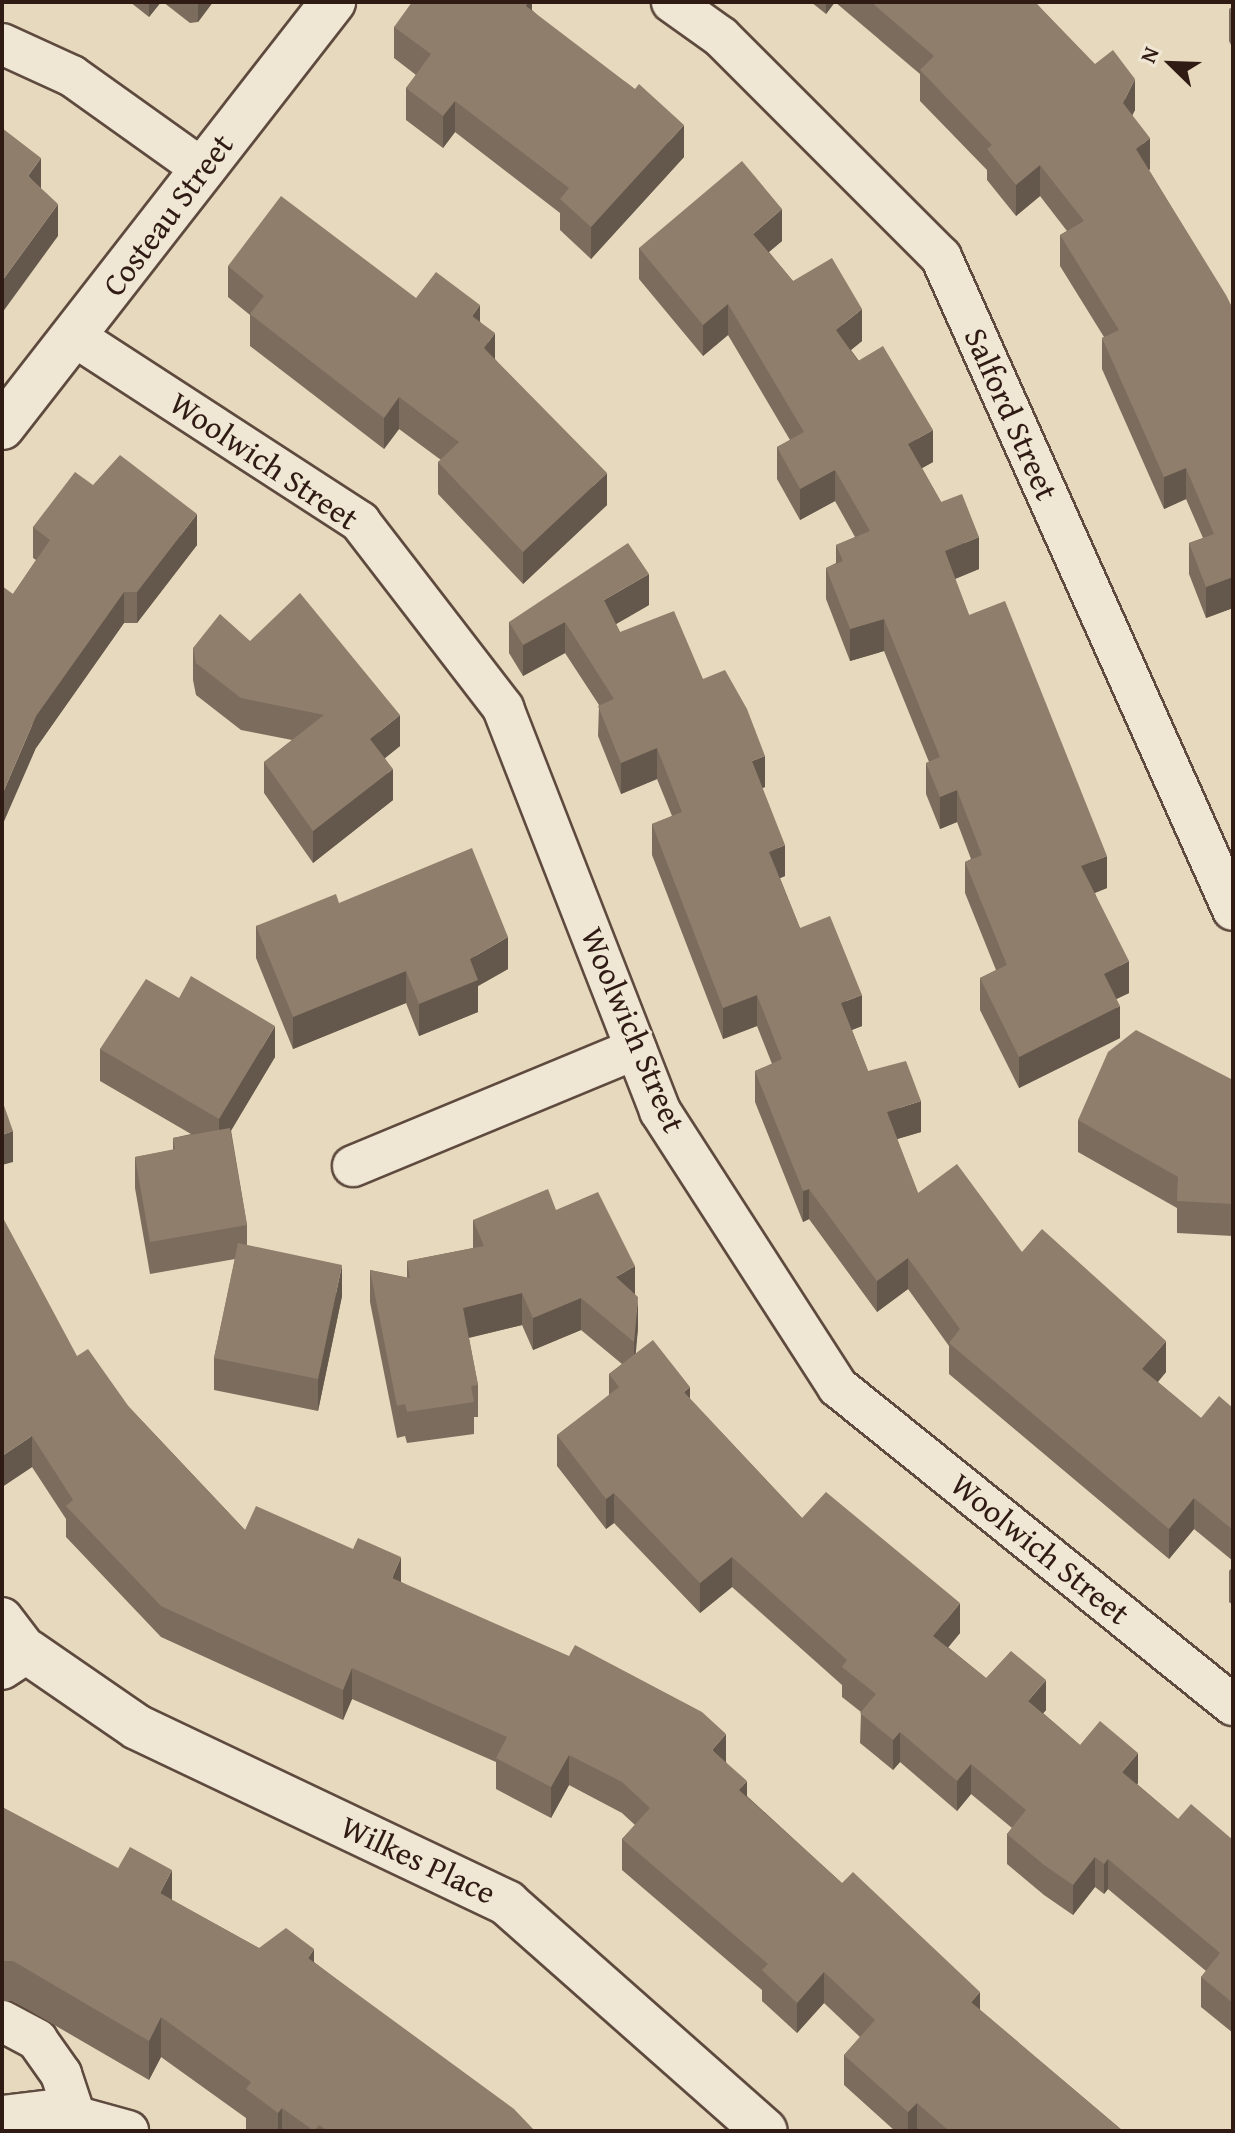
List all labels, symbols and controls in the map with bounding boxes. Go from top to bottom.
north arrow [1131,24,1211,104]
text: N [1131,42,1167,68]
street label: Costeau Street [95,126,241,304]
street label: Salford Street [956,322,1066,506]
street label: Woolwich Street [162,384,366,538]
street label: Woolwich Street [573,922,693,1138]
street label: Woolwich Street [943,1465,1137,1633]
street label: Wilkes Place [335,1808,501,1912]

